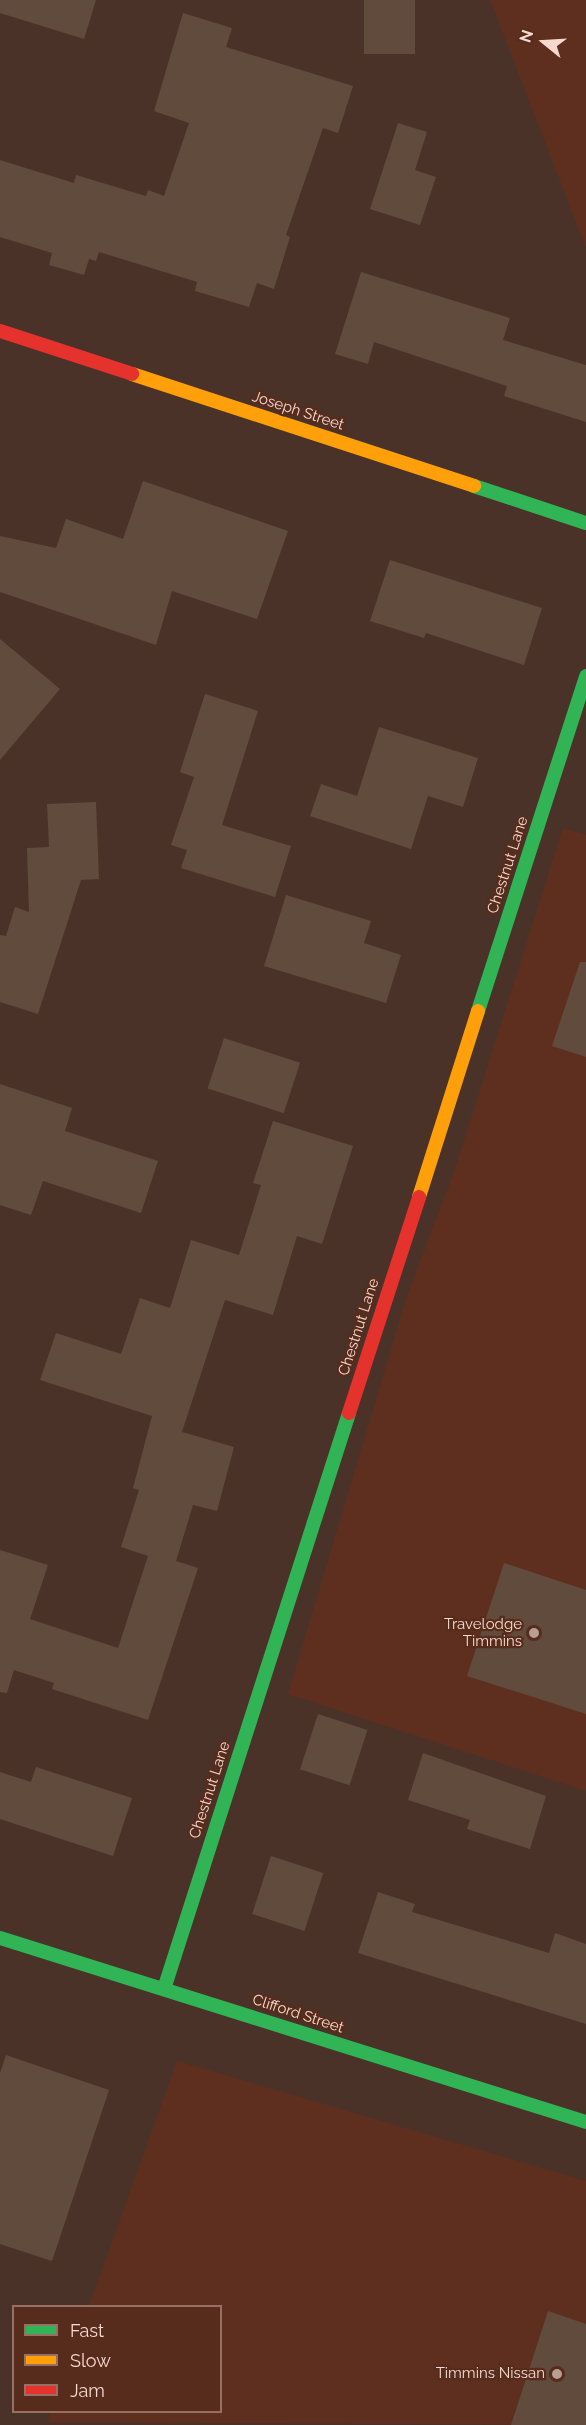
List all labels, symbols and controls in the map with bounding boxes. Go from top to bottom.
north arrow [514,12,574,72]
text: N [515,28,537,45]
street label: Joseph Street [250,388,346,434]
street label: Chestnut Lane [484,814,532,916]
street label: Chestnut Lane [335,1276,383,1378]
place label: Travelodge Timmins [444,1615,522,1650]
marker: Travelodge Timmins [527,1626,541,1640]
street label: Chestnut Lane [186,1739,234,1841]
street label: Clifford Street [250,1991,346,2037]
legend [12,2305,222,2413]
text: Fast [70,2320,104,2341]
text: Slow [70,2350,111,2371]
place label: Timmins Nissan [436,2365,545,2383]
marker: Timmins Nissan [550,2367,564,2381]
text: Jam [70,2380,105,2401]

